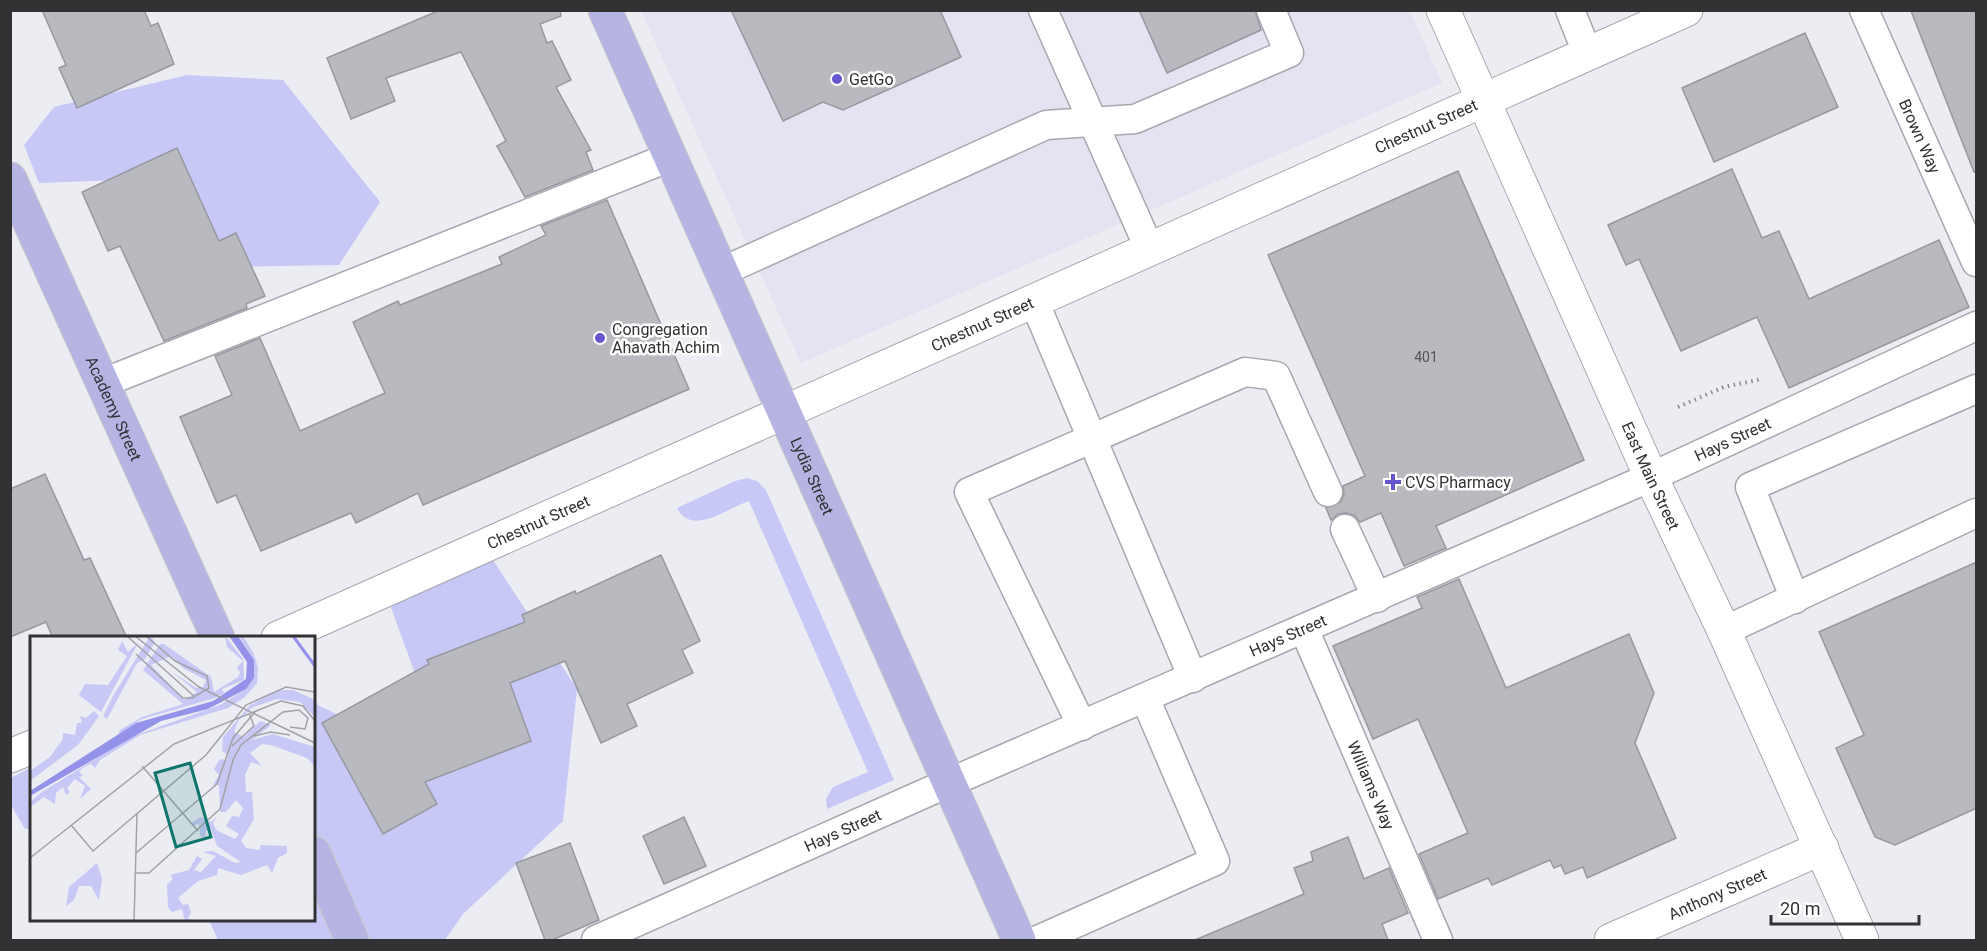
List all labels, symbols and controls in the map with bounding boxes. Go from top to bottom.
place label: GetGo [849,70,894,89]
marker: GetGo [830,72,844,86]
street label: Chestnut Street [1372,95,1480,158]
street label: Brown Way [1895,96,1945,177]
street label: Chestnut Street [928,293,1037,356]
place label: Congregation Ahavath Achim [612,320,720,357]
marker: Congregation Ahavath Achim [593,331,607,345]
house number: 401 [1414,349,1438,365]
street label: Academy Street [82,353,145,464]
street label: Hays Street [1692,414,1774,465]
street label: East Main Street [1618,419,1684,533]
street label: Lydia Street [786,434,837,518]
place label: CVS Pharmacy [1405,473,1511,492]
marker: CVS Pharmacy [1386,475,1400,489]
street label: Chestnut Street [484,491,593,554]
street label: Hays Street [1247,611,1329,661]
inset map [30,636,315,921]
street label: Williams Way [1343,738,1398,833]
street label: Hays Street [801,805,884,856]
street label: Anthony Street [1666,864,1769,924]
scale bar [1771,888,1920,926]
text: 20 m [1780,898,1820,919]

